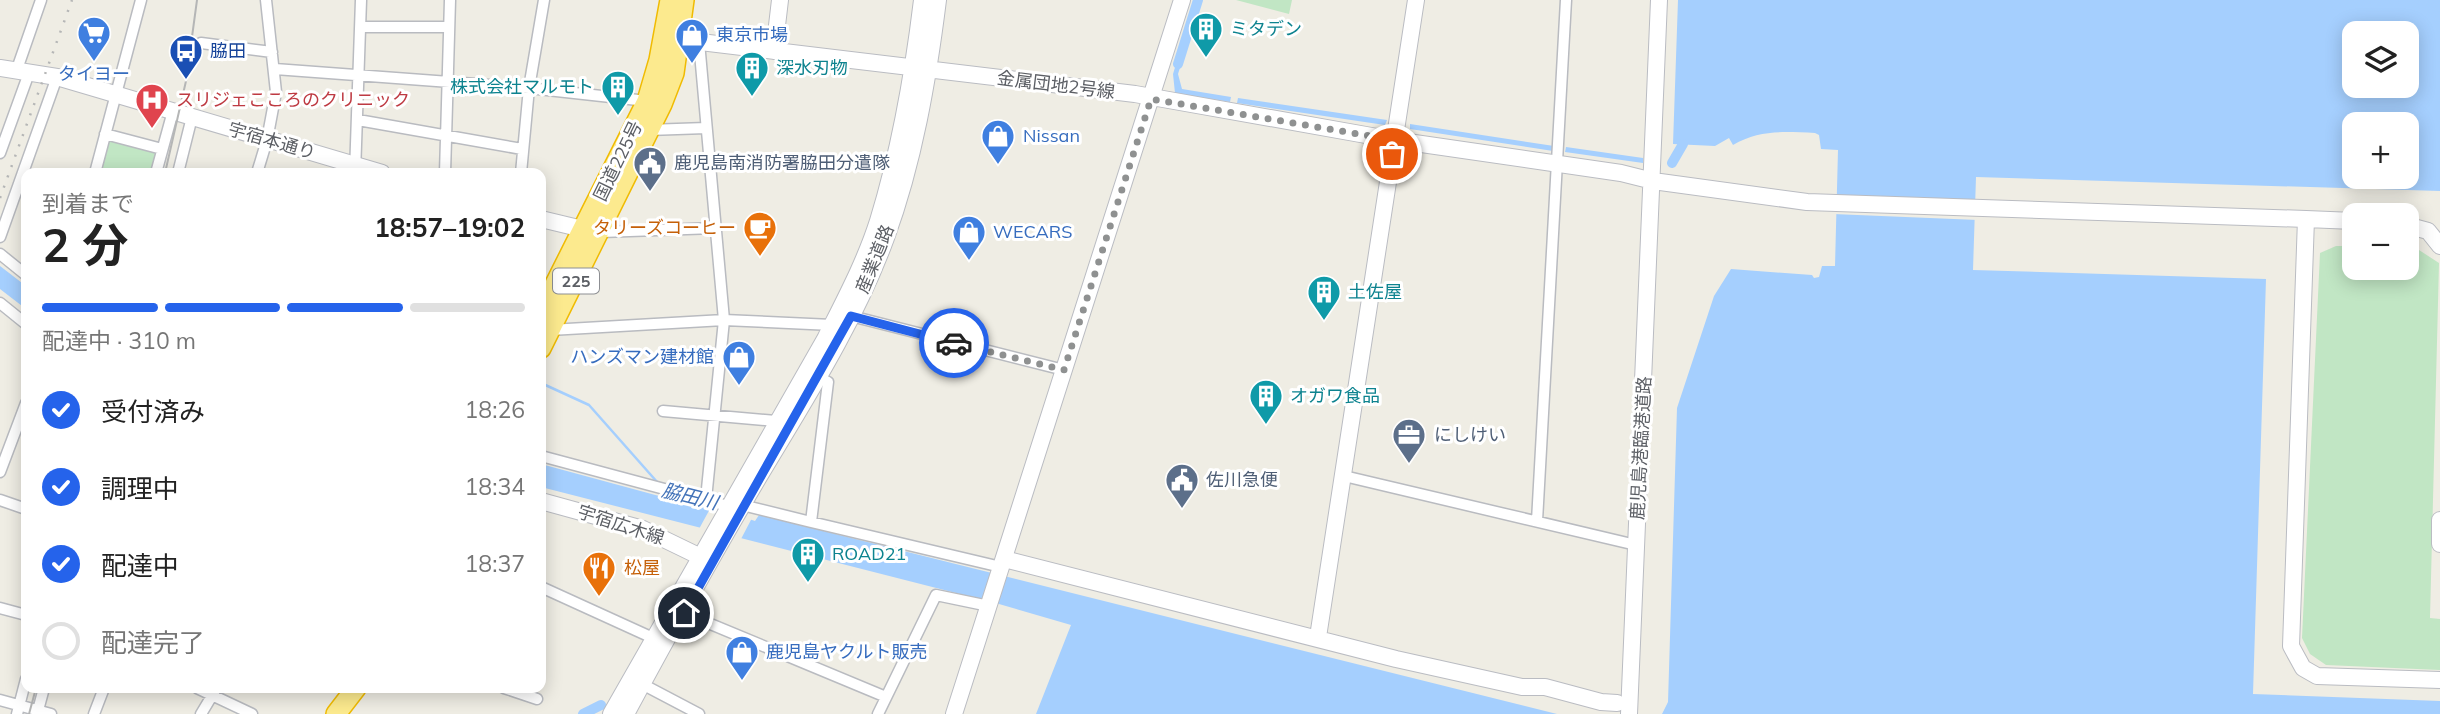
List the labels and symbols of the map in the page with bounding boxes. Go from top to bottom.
building icon: ミタデン [1187,10,1225,59]
supermarket icon: タイヨー [75,14,113,63]
shop icon: 東京市場 [673,16,711,65]
place label: ミタデン [1230,17,1302,40]
place label: 東京市場 [716,23,788,46]
bus stop icon: 脇田 [167,32,205,81]
place label: 脇田 [210,39,246,62]
building icon: 深水刃物 [733,49,771,98]
place label: 深水刃物 [776,56,848,79]
place label: タイヨー [58,62,130,85]
street label: 金属団地2号線 [996,66,1116,103]
building icon: 株式会社マルモト [599,68,637,117]
place label: 株式会社マルモト [450,75,594,98]
hospital icon: スリジェこころのクリニック [133,81,171,130]
place label: スリジェこころのクリニック [176,88,410,111]
street label: 宇宿本通り [226,117,319,164]
street label: 国道225号 [588,117,647,205]
shop icon: Nissan [979,117,1017,166]
place label: Nissan [1023,124,1080,147]
pin [1362,124,1422,184]
public building icon: 鹿児島南消防署脇田分遣隊 [631,144,669,193]
place label: 鹿児島南消防署脇田分遣隊 [674,151,890,174]
cafe icon: タリーズコーヒー [741,209,779,258]
shop icon: WECARS [950,213,988,262]
place label: タリーズコーヒー [593,216,736,239]
place label: WECARS [993,220,1072,243]
street label: 産業道路 [850,221,899,296]
road number: 225 [553,268,599,294]
building icon: 土佐屋 [1305,273,1343,322]
place label: 土佐屋 [1348,280,1402,303]
courier [919,308,989,378]
shop icon: ハンズマン建材館 [720,338,758,387]
place label: ハンズマン建材館 [570,345,714,368]
street label: 鹿児島港臨港道路 [1625,375,1656,520]
building icon: オガワ食品 [1247,377,1285,426]
place label: オガワ食品 [1290,384,1380,407]
office icon: にしけい [1390,416,1428,465]
place label: にしけい [1434,423,1506,446]
public building icon: 佐川急便 [1163,461,1201,510]
place label: 佐川急便 [1206,468,1278,491]
water label: 脇田川 [659,477,722,515]
street label: 宇宿広木線 [575,500,668,549]
building icon: ROAD21 [789,535,827,584]
place label: ROAD21 [832,542,906,565]
restaurant icon: 松屋 [580,549,618,598]
place label: 松屋 [624,556,660,579]
pin [654,583,714,643]
shop icon: 鹿児島ヤクルト販売 [723,633,761,682]
place label: 鹿児島ヤクルト販売 [766,640,927,663]

